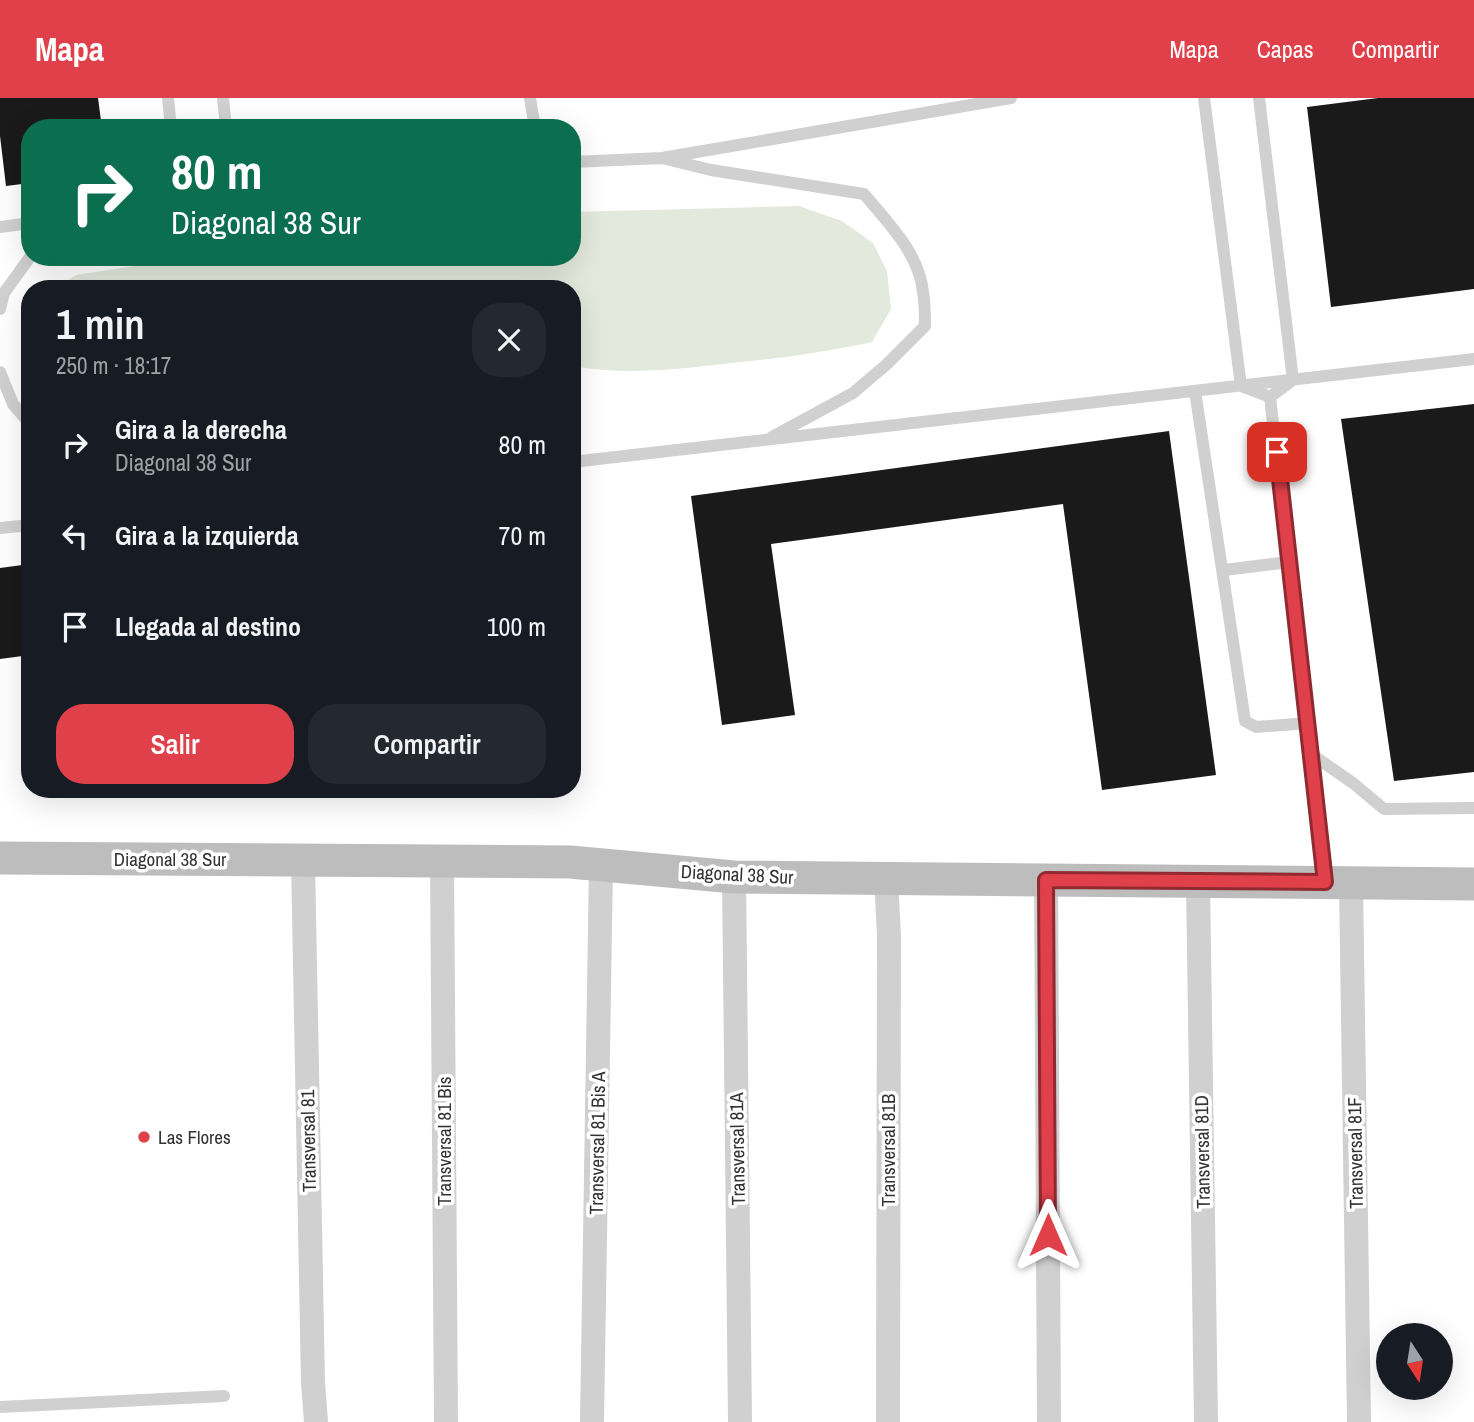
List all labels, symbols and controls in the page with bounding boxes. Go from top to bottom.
text: Mapa [35,27,104,71]
text: Mapa [1169,33,1219,65]
text: Capas [1257,33,1314,65]
text: Compartir [1352,33,1439,65]
text: 80 m [171,138,263,204]
icon: right [56,147,147,238]
text: Diagonal 38 Sur [171,201,361,244]
text: 1 min [56,296,145,352]
button: close [472,303,546,377]
text: 250 m · 18:17 [56,350,171,381]
text: Gira a la derecha [115,412,287,447]
pin [1247,422,1307,482]
icon: right [56,426,94,464]
text: 80 m [499,427,546,462]
icon: arrive [1258,433,1296,471]
text: Diagonal 38 Sur [115,447,251,478]
icon: left [56,517,94,555]
text: Gira a la izquierda [115,518,299,553]
text: 70 m [499,518,546,553]
icon: arrive [56,608,94,646]
text: Llegada al destino [115,609,301,644]
text: 100 m [487,609,546,644]
button: Salir [56,704,294,784]
button: Compartir [308,704,546,784]
street label: Diagonal 38 Sur [114,846,227,872]
street label: Diagonal 38 Sur [680,858,795,890]
street label: Transversal 81 Bis A [583,1071,611,1215]
street label: Transversal 81 Bis [431,1076,457,1206]
street label: Transversal 81 [294,1089,322,1192]
street label: Transversal 81A [723,1092,751,1206]
street label: Transversal 81B [875,1094,901,1206]
street label: Transversal 81D [1188,1095,1216,1209]
street label: Transversal 81F [1341,1097,1369,1209]
place label: Las Flores [158,1124,231,1150]
marker: Las Flores [136,1129,152,1145]
position arrow [1011,1198,1085,1272]
north arrow [1376,1323,1452,1400]
map controls [1376,1323,1453,1400]

